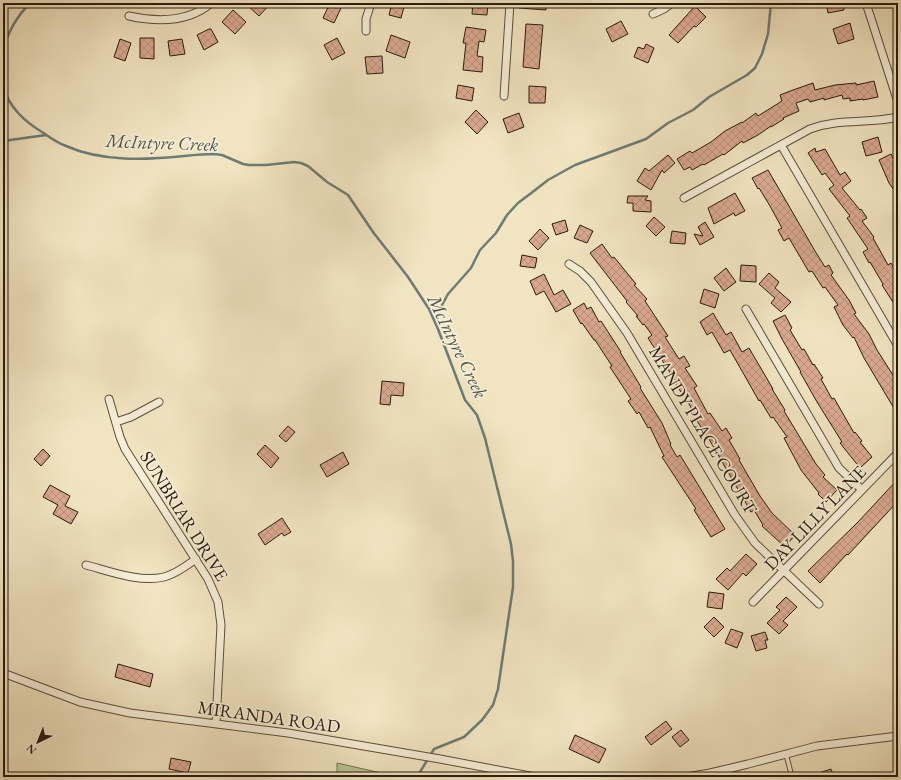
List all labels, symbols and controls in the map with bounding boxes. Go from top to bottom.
water label: McIntyre Creek [104,128,219,157]
water label: McIntyre Creek [421,289,494,403]
street label: MANDY PLACE COURT [644,342,763,519]
street label: SUNBRIAR DRIVE [135,446,234,585]
street label: DAY LILLY LANE [759,460,871,575]
street label: MIRANDA ROAD [196,695,342,738]
north arrow [18,722,58,762]
text: N [23,741,39,757]

